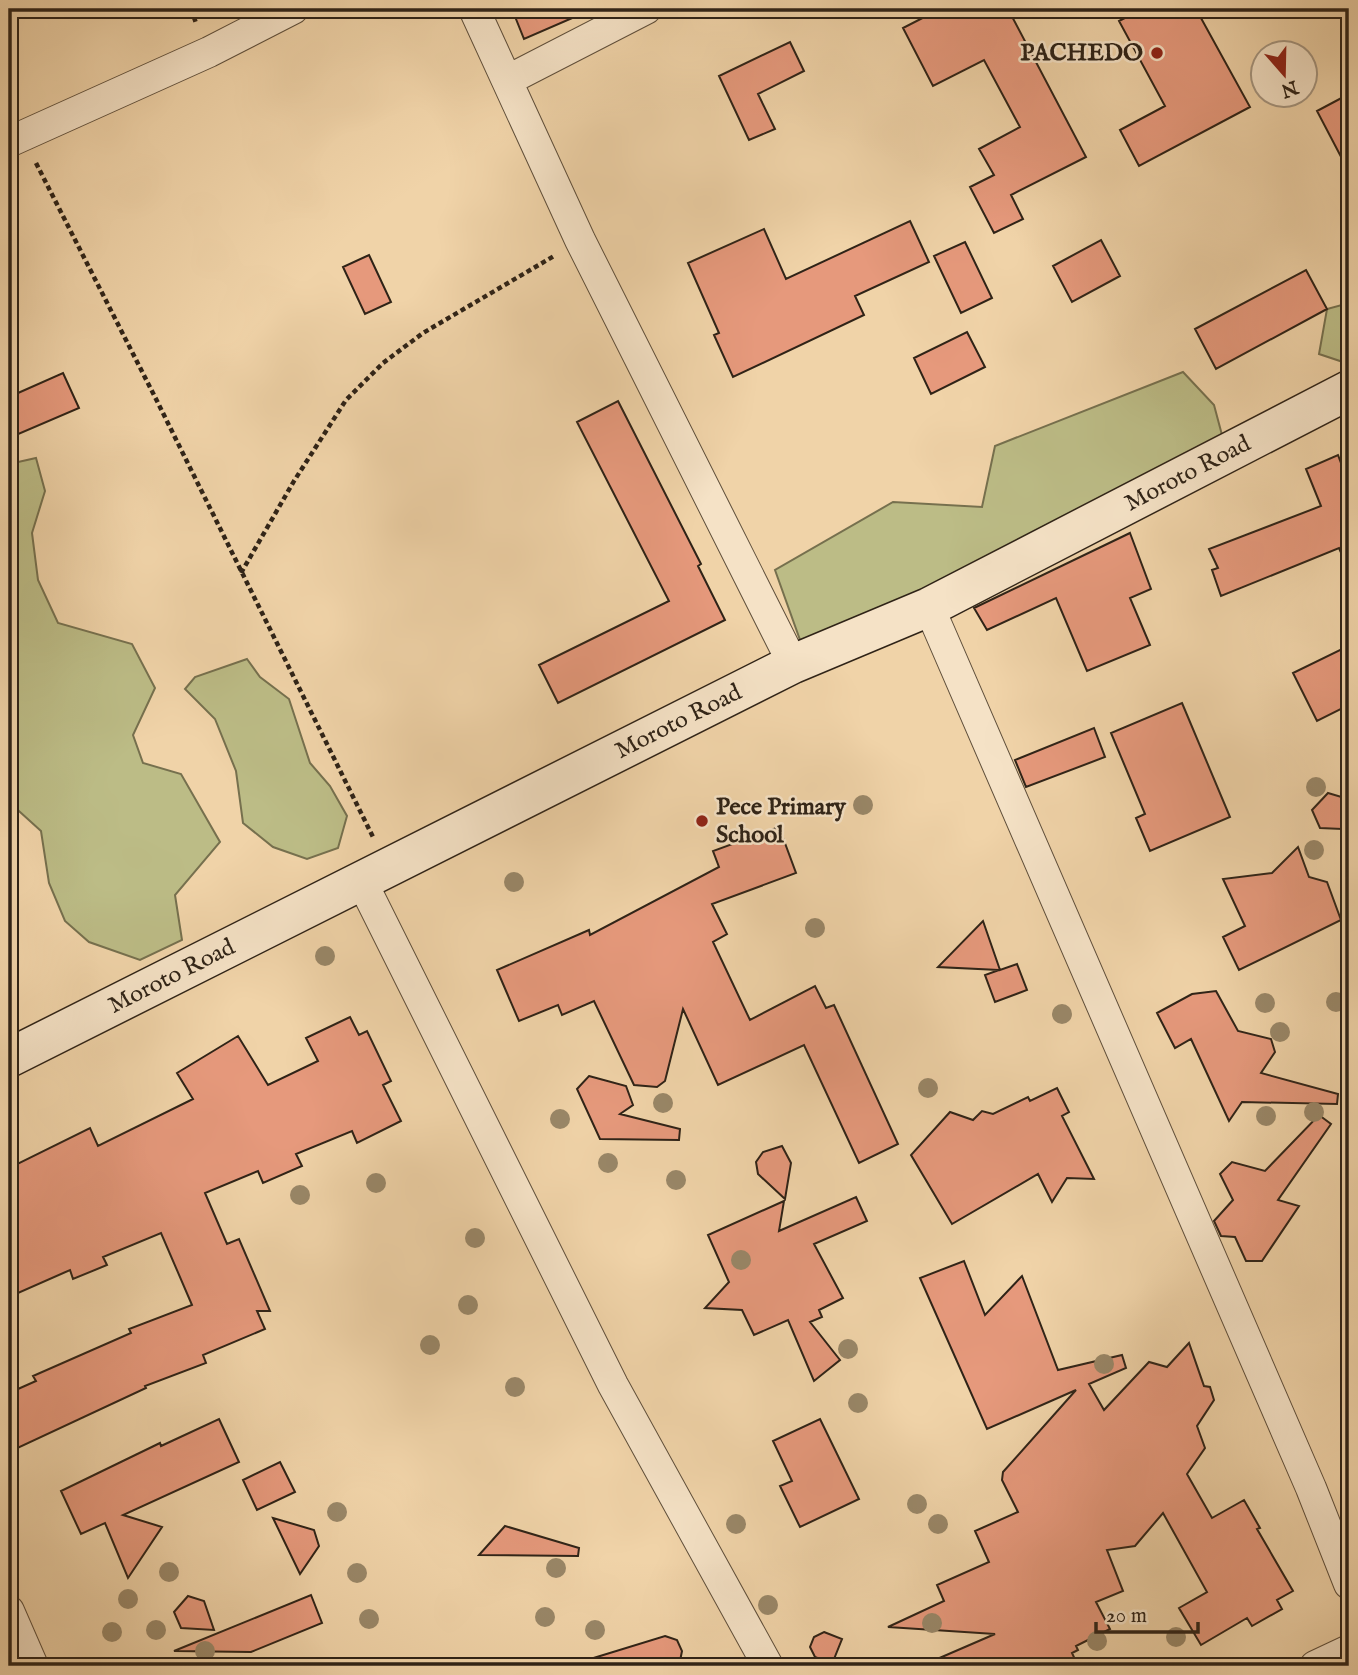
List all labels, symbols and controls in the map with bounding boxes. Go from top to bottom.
place label: PACHEDO [1020,38,1143,69]
north arrow [1250,38,1320,108]
marker: PACHEDO [1149,45,1165,61]
text: N [1277,74,1302,102]
street label: Moroto Road [1119,428,1256,519]
street label: Moroto Road [610,677,747,766]
place label: Pece Primary School [716,792,847,851]
marker: Pece Primary School [694,813,710,829]
street label: Moroto Road [103,931,240,1021]
scale bar [1096,1591,1197,1635]
text: 20 m [1106,1603,1147,1630]

